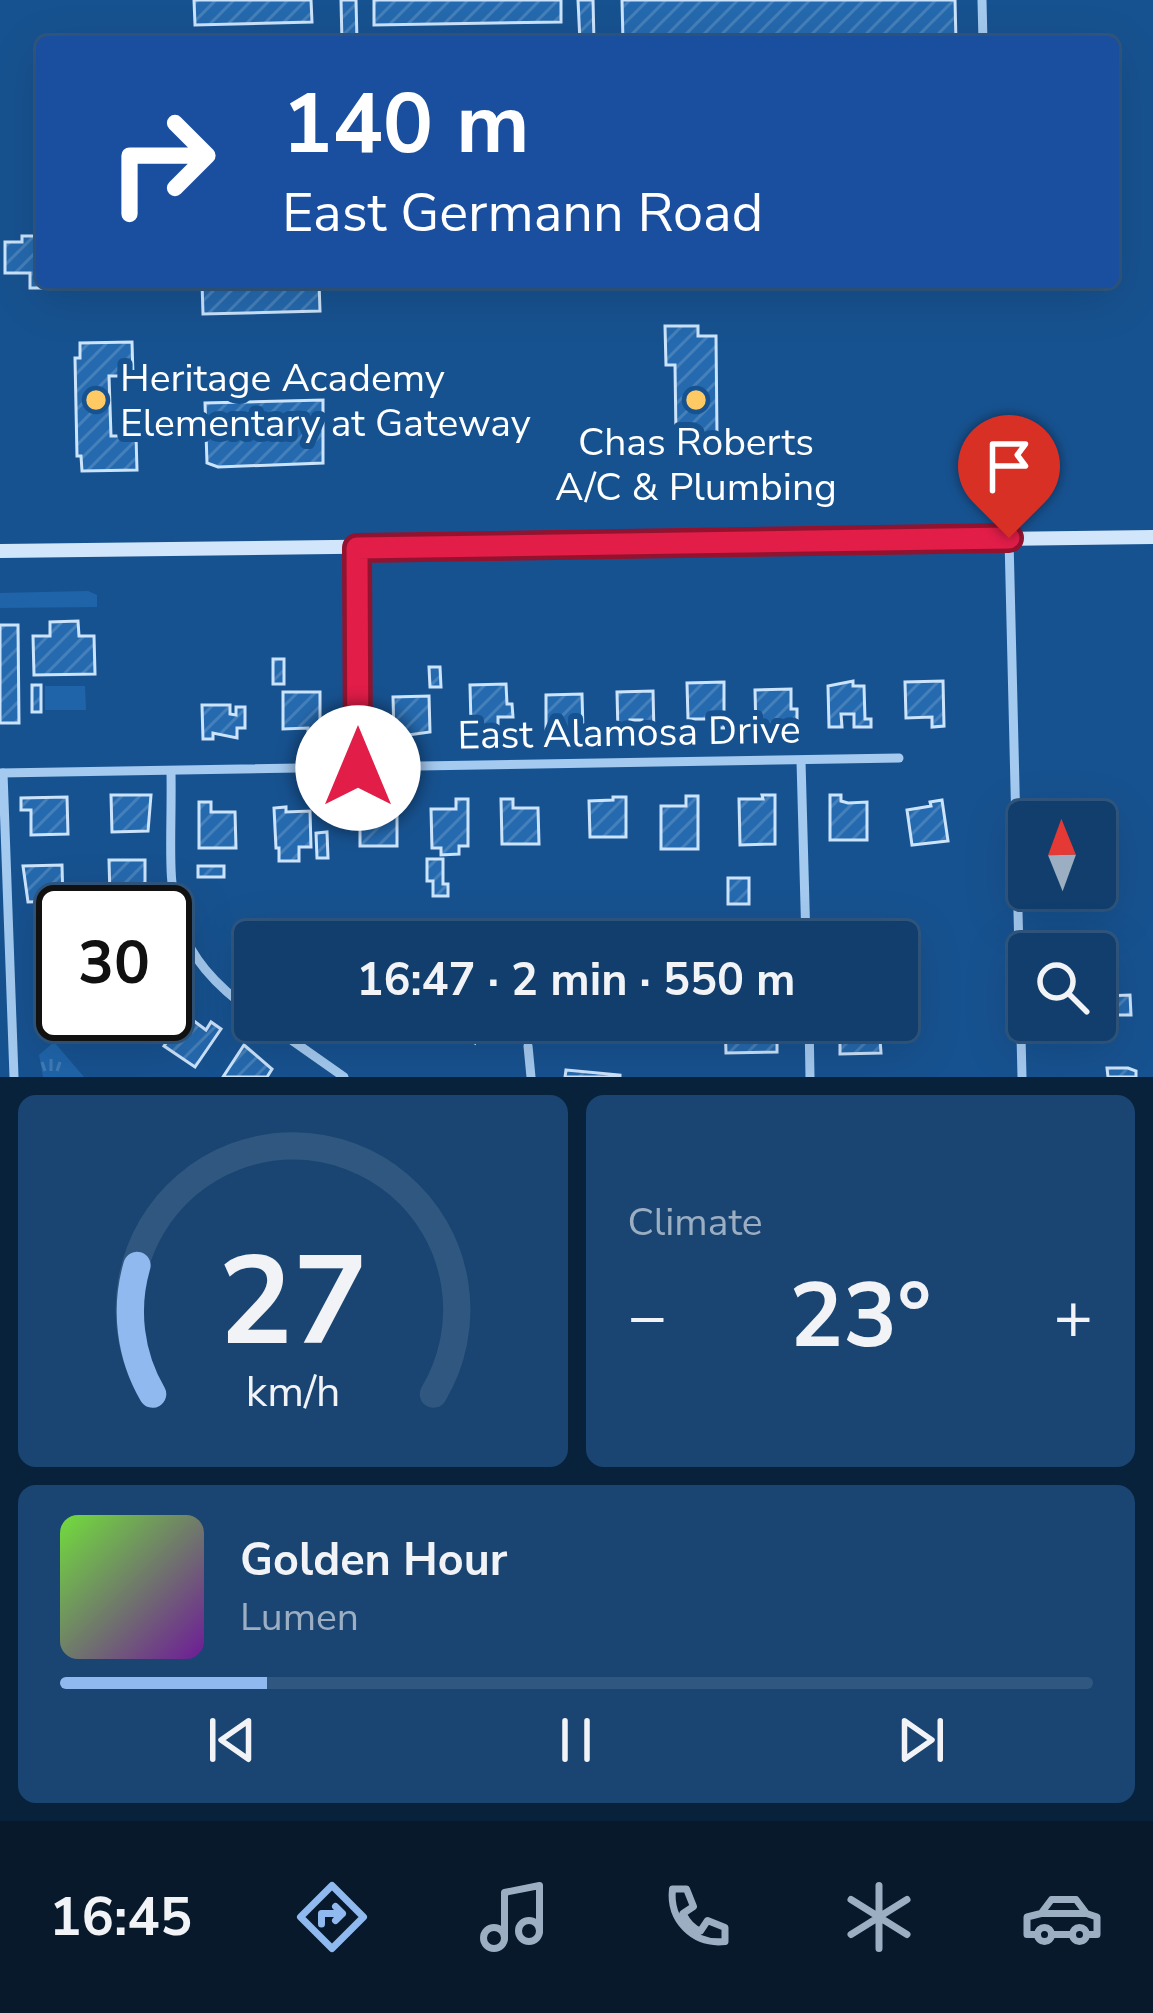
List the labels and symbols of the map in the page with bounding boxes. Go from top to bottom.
place label: Heritage Academy Elementary at Gateway [120,352,531,450]
marker: Heritage Academy Elementary at Gateway [83,387,109,413]
marker: Chas Roberts A/C & Plumbing [683,387,709,413]
pin [958,415,1060,538]
place label: Chas Roberts A/C & Plumbing [555,416,837,514]
street label: East Alamosa Drive [457,704,801,762]
position arrow [295,705,421,831]
north arrow [1008,801,1116,909]
speed limit sign: 30 [36,885,192,1041]

